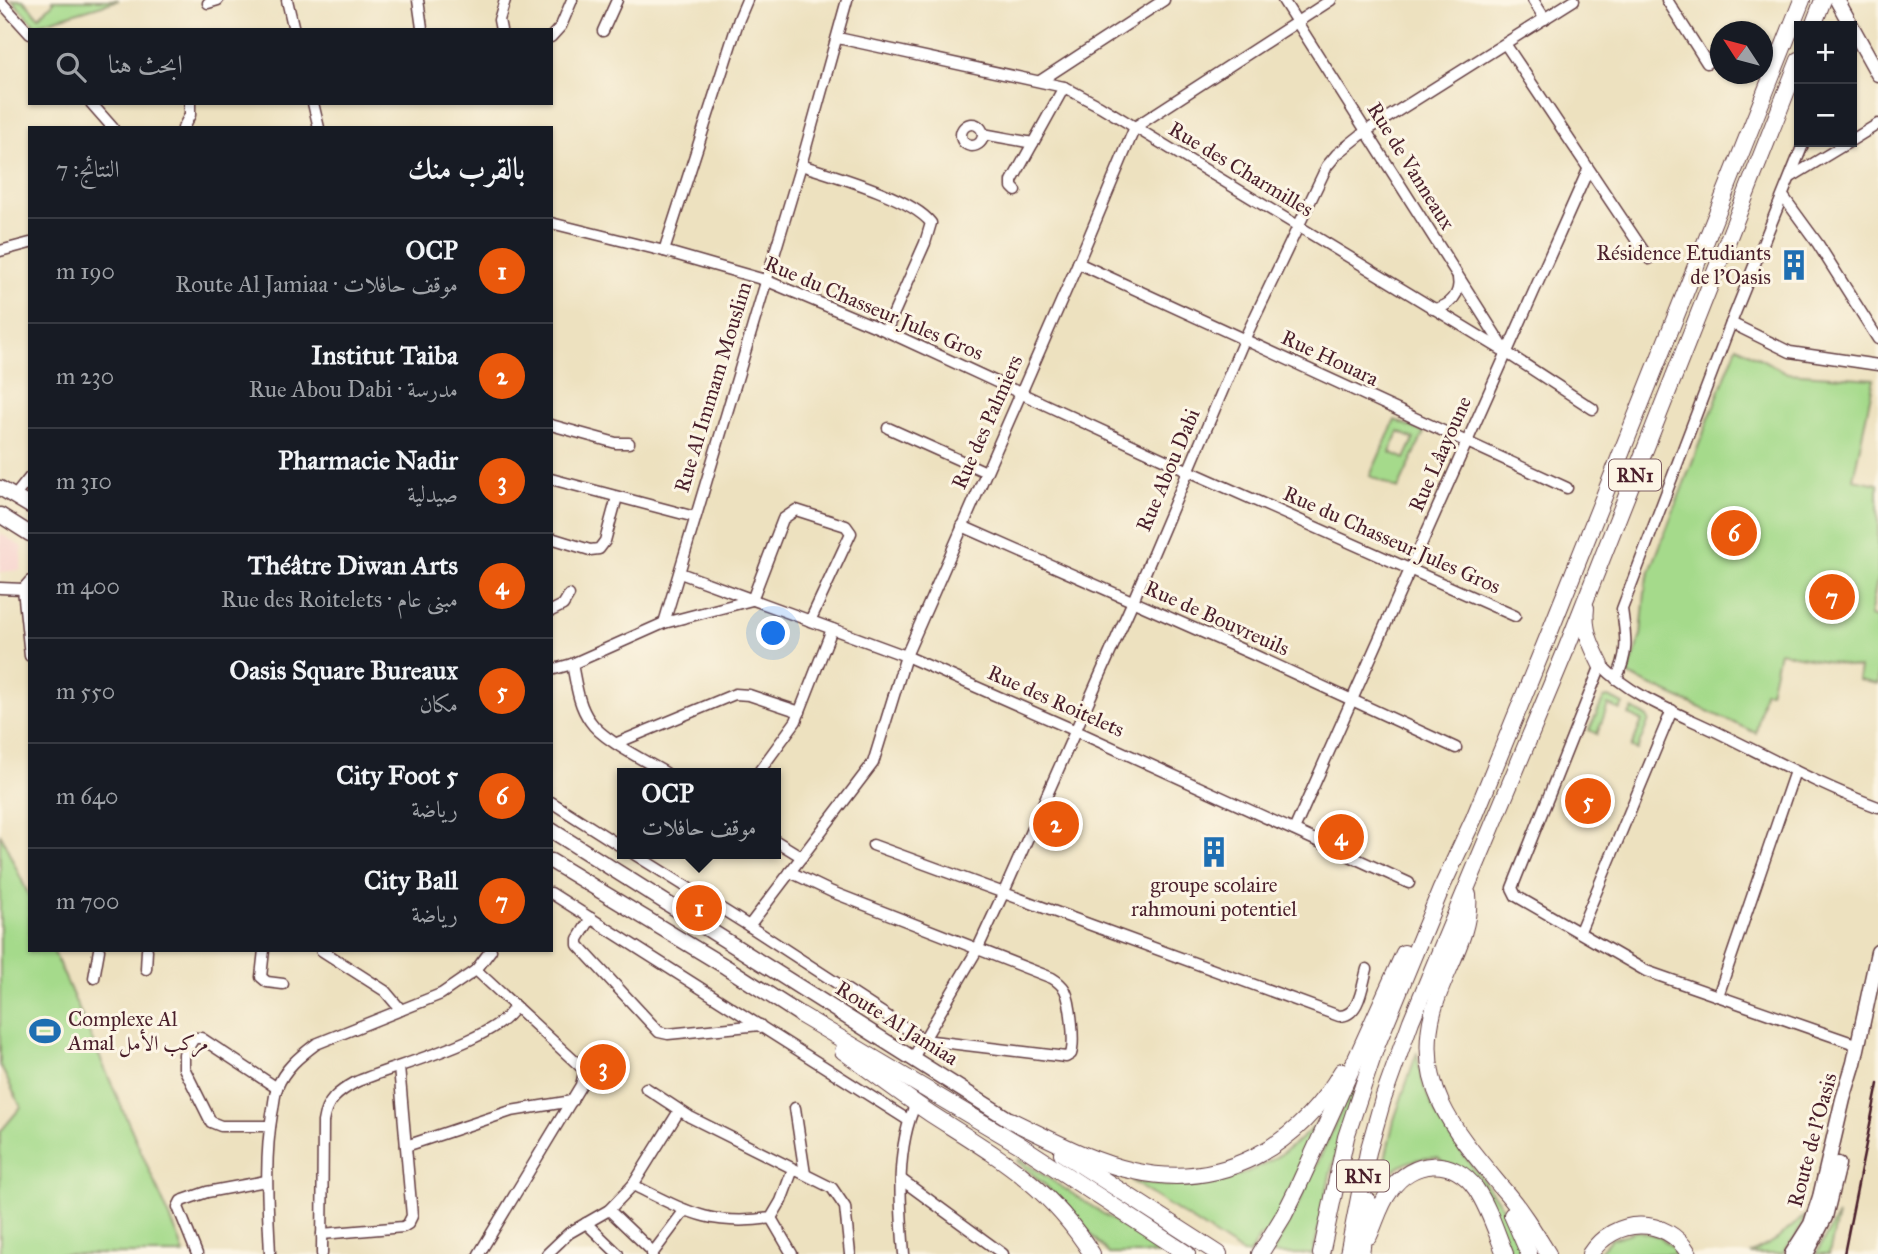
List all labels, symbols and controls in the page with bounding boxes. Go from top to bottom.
north arrow [1710,21,1773,84]
map controls [1794,21,1857,147]
button: + [1794,21,1857,84]
search box [28,28,553,105]
icon: search [52,48,90,86]
text: ابحث هنا [108,48,183,80]
button: − [1794,84,1857,147]
street label: Rue de Vanneaux [1361,97,1461,235]
street label: Rue des Charmilles [1164,116,1318,222]
text: بالقرب منك [408,151,525,187]
text: النتائج: 7 [56,155,119,183]
text: OCP [406,234,458,266]
place label: Résidence Etudiants de l'Oasis [1596,240,1771,290]
building icon: Résidence Etudiants de l'Oasis [1777,248,1811,282]
street label: Rue du Chasseur Jules Gros [761,250,987,366]
text: 190 m [56,257,115,285]
text: 1 [497,257,507,285]
text: موقف حافلات · Route Al Jamiaa [175,270,458,298]
street label: Rue Al Immam Mouslim [669,278,758,495]
street label: Rue Houara [1277,324,1383,392]
text: Institut Taiba [311,339,458,371]
street label: Rue des Palmiers [946,351,1028,493]
text: 230 m [56,362,114,390]
text: 2 [496,362,508,390]
text: مدرسة · Rue Abou Dabi [249,375,458,403]
street label: Rue Lâayoune [1403,392,1477,516]
street label: Rue Abou Dabi [1130,404,1206,535]
text: Pharmacie Nadir [278,444,458,476]
road number: RN1 [1609,460,1661,490]
text: 310 m [56,467,112,495]
text: 3 [497,467,507,495]
text: صيدلية [407,480,458,508]
street label: Rue du Chasseur Jules Gros [1279,480,1505,600]
pin: 6 [1711,507,1757,559]
text: Théâtre Diwan Arts [248,549,458,581]
pin: 7 [1809,571,1855,623]
text: 400 m [56,572,120,600]
text: 4 [496,572,508,600]
street label: Rue de Bouvreuils [1141,574,1293,662]
text: مبنى عام · Rue des Roitelets [221,585,458,613]
your location [756,616,790,650]
text: Oasis Square Bureaux [229,654,458,686]
street label: Rue des Roitelets [983,659,1129,743]
text: 550 m [56,677,115,705]
text: 5 [497,677,507,705]
text: مكان [419,690,458,718]
text: City Foot 5 [336,759,458,791]
popup [617,768,781,859]
pin: 5 [1565,775,1611,827]
text: OCP [642,777,694,809]
text: 640 m [56,782,118,810]
text: 6 [496,782,508,810]
text: رياضة [412,795,458,823]
pin: 2 [1033,798,1079,850]
pin: 4 [1318,811,1364,863]
text: موقف حافلات [642,813,756,841]
building icon: groupe scolaire rahmouni potentiel [1197,835,1231,869]
text: City Ball [364,864,458,896]
place label: groupe scolaire rahmouni potentiel [1131,872,1297,922]
pin: 1 [676,882,722,934]
text: 700 m [56,887,119,915]
text: 7 [496,887,508,915]
text: رياضة [412,900,458,928]
street label: Route Al Jamiaa [831,975,963,1071]
place label: Complexe Al Amal مركب الأمل [67,1006,209,1058]
sports icon: Complexe Al Amal مركب الأمل [28,1014,62,1048]
pin: 3 [580,1041,626,1093]
street label: Route de l'Oasis [1782,1070,1842,1210]
road number: RN1 [1337,1160,1389,1192]

